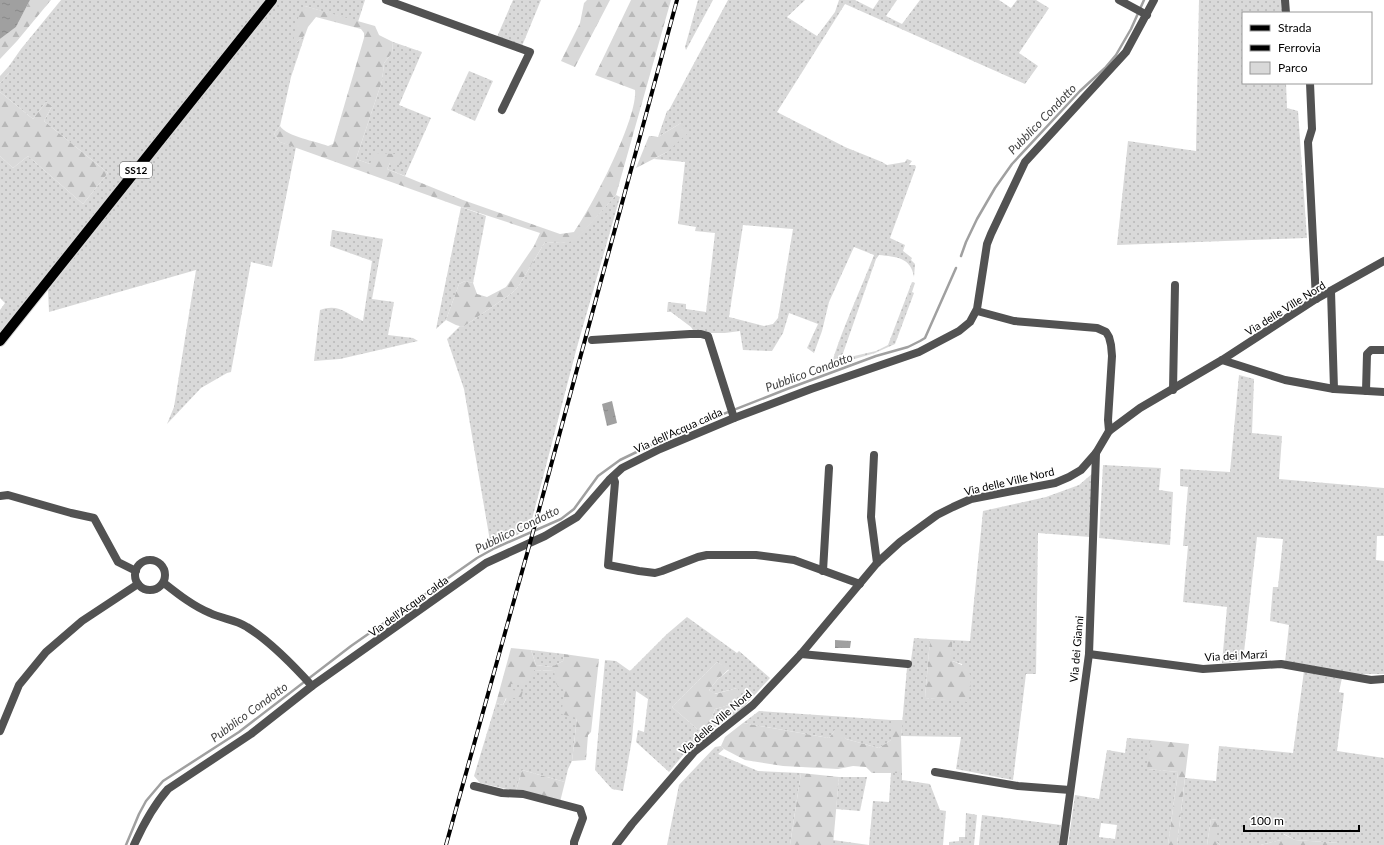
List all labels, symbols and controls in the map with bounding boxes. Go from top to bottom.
legend [1242,12,1372,84]
text: Strada [1278,20,1311,35]
text: Ferrovia [1278,40,1321,55]
text: Parco [1278,60,1308,75]
water label: Pubblico Condotto [1005,81,1079,157]
road number: SS12 [120,162,152,178]
street label: Via delle Ville Nord [1243,278,1327,338]
water label: Pubblico Condotto [763,349,855,395]
street label: Via dell'Acqua calda [632,405,724,455]
street label: Via delle Ville Nord [963,464,1055,498]
water label: Pubblico Condotto [472,502,562,556]
street label: Via dell'Acqua calda [366,573,450,639]
street label: Via dei Gianni [1067,615,1085,683]
street label: Via dei Marzi [1204,647,1268,663]
water label: Pubblico Condotto [207,679,291,745]
street label: Via delle Ville Nord [676,687,754,757]
scale bar [1244,807,1359,833]
text: 100 m [1250,813,1284,828]

